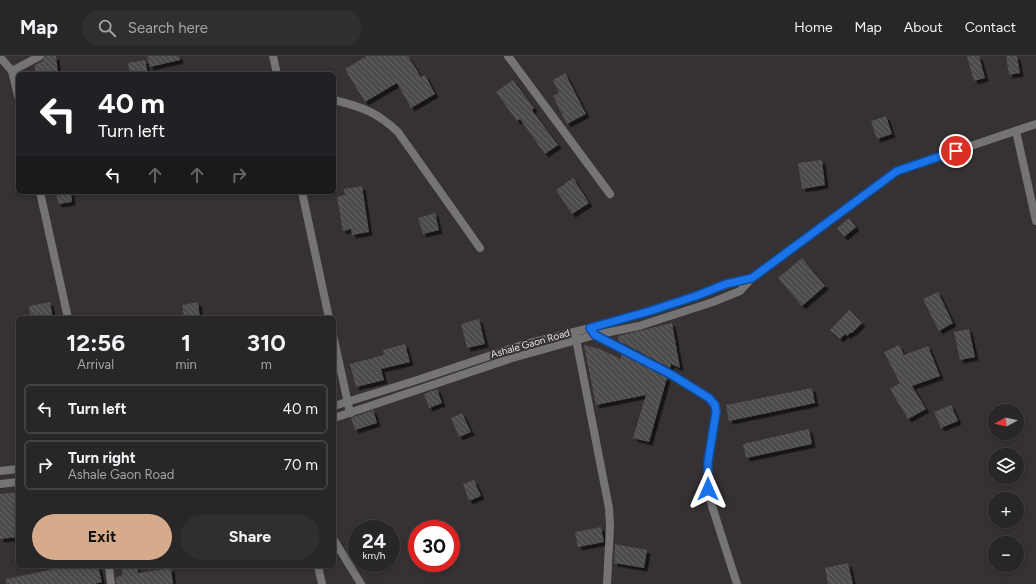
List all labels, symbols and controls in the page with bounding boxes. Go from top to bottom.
search box [82,10,362,46]
text: Map [20,16,58,39]
icon: search [96,17,118,39]
text: Search here [128,19,208,37]
text: Home [794,19,833,36]
text: Map [855,19,882,36]
text: About [904,19,943,36]
text: Contact [965,19,1016,36]
text: 40 m [98,86,165,120]
icon: left [32,88,84,140]
text: Turn left [98,120,165,142]
pin [939,134,973,168]
icon: arrive [945,140,967,162]
icon: left [102,164,124,186]
icon: ahead [144,164,166,186]
icon: ahead [186,164,208,186]
icon: right [228,164,250,186]
street label: Ashale Gaon Road [489,326,571,361]
text: 12:56 [66,328,125,357]
text: 1 [181,328,191,357]
text: 310 [247,328,286,357]
text: Arrival [77,357,114,372]
text: min [175,357,197,372]
text: m [261,357,272,372]
icon: left [34,398,56,420]
text: Turn left [68,400,126,418]
text: 40 m [283,400,318,418]
north arrow [988,404,1024,440]
map controls [988,404,1024,572]
button: layers [988,448,1024,484]
text: Turn right [68,449,136,467]
icon: right [34,454,56,476]
text: 70 m [284,456,318,474]
text: Ashale Gaon Road [68,467,174,482]
position arrow [687,468,729,510]
button: + [988,492,1024,528]
button: Exit [32,514,172,560]
button: Share [180,514,320,560]
speed limit sign: 30 [408,520,460,572]
text: 24 [362,529,386,553]
button: − [988,536,1024,572]
text: km/h [363,549,385,562]

